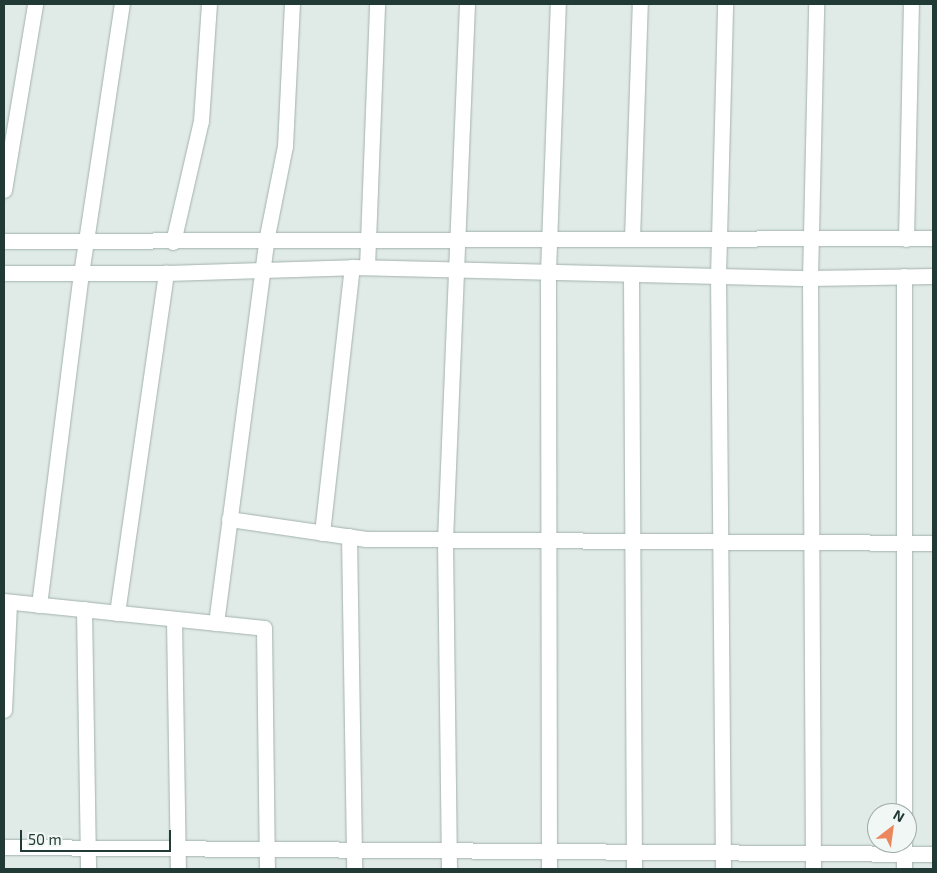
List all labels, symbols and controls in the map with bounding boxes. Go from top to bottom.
north arrow [867,803,917,853]
text: N [891,806,908,825]
scale bar [22,820,174,852]
text: 50 m [28,830,62,848]

